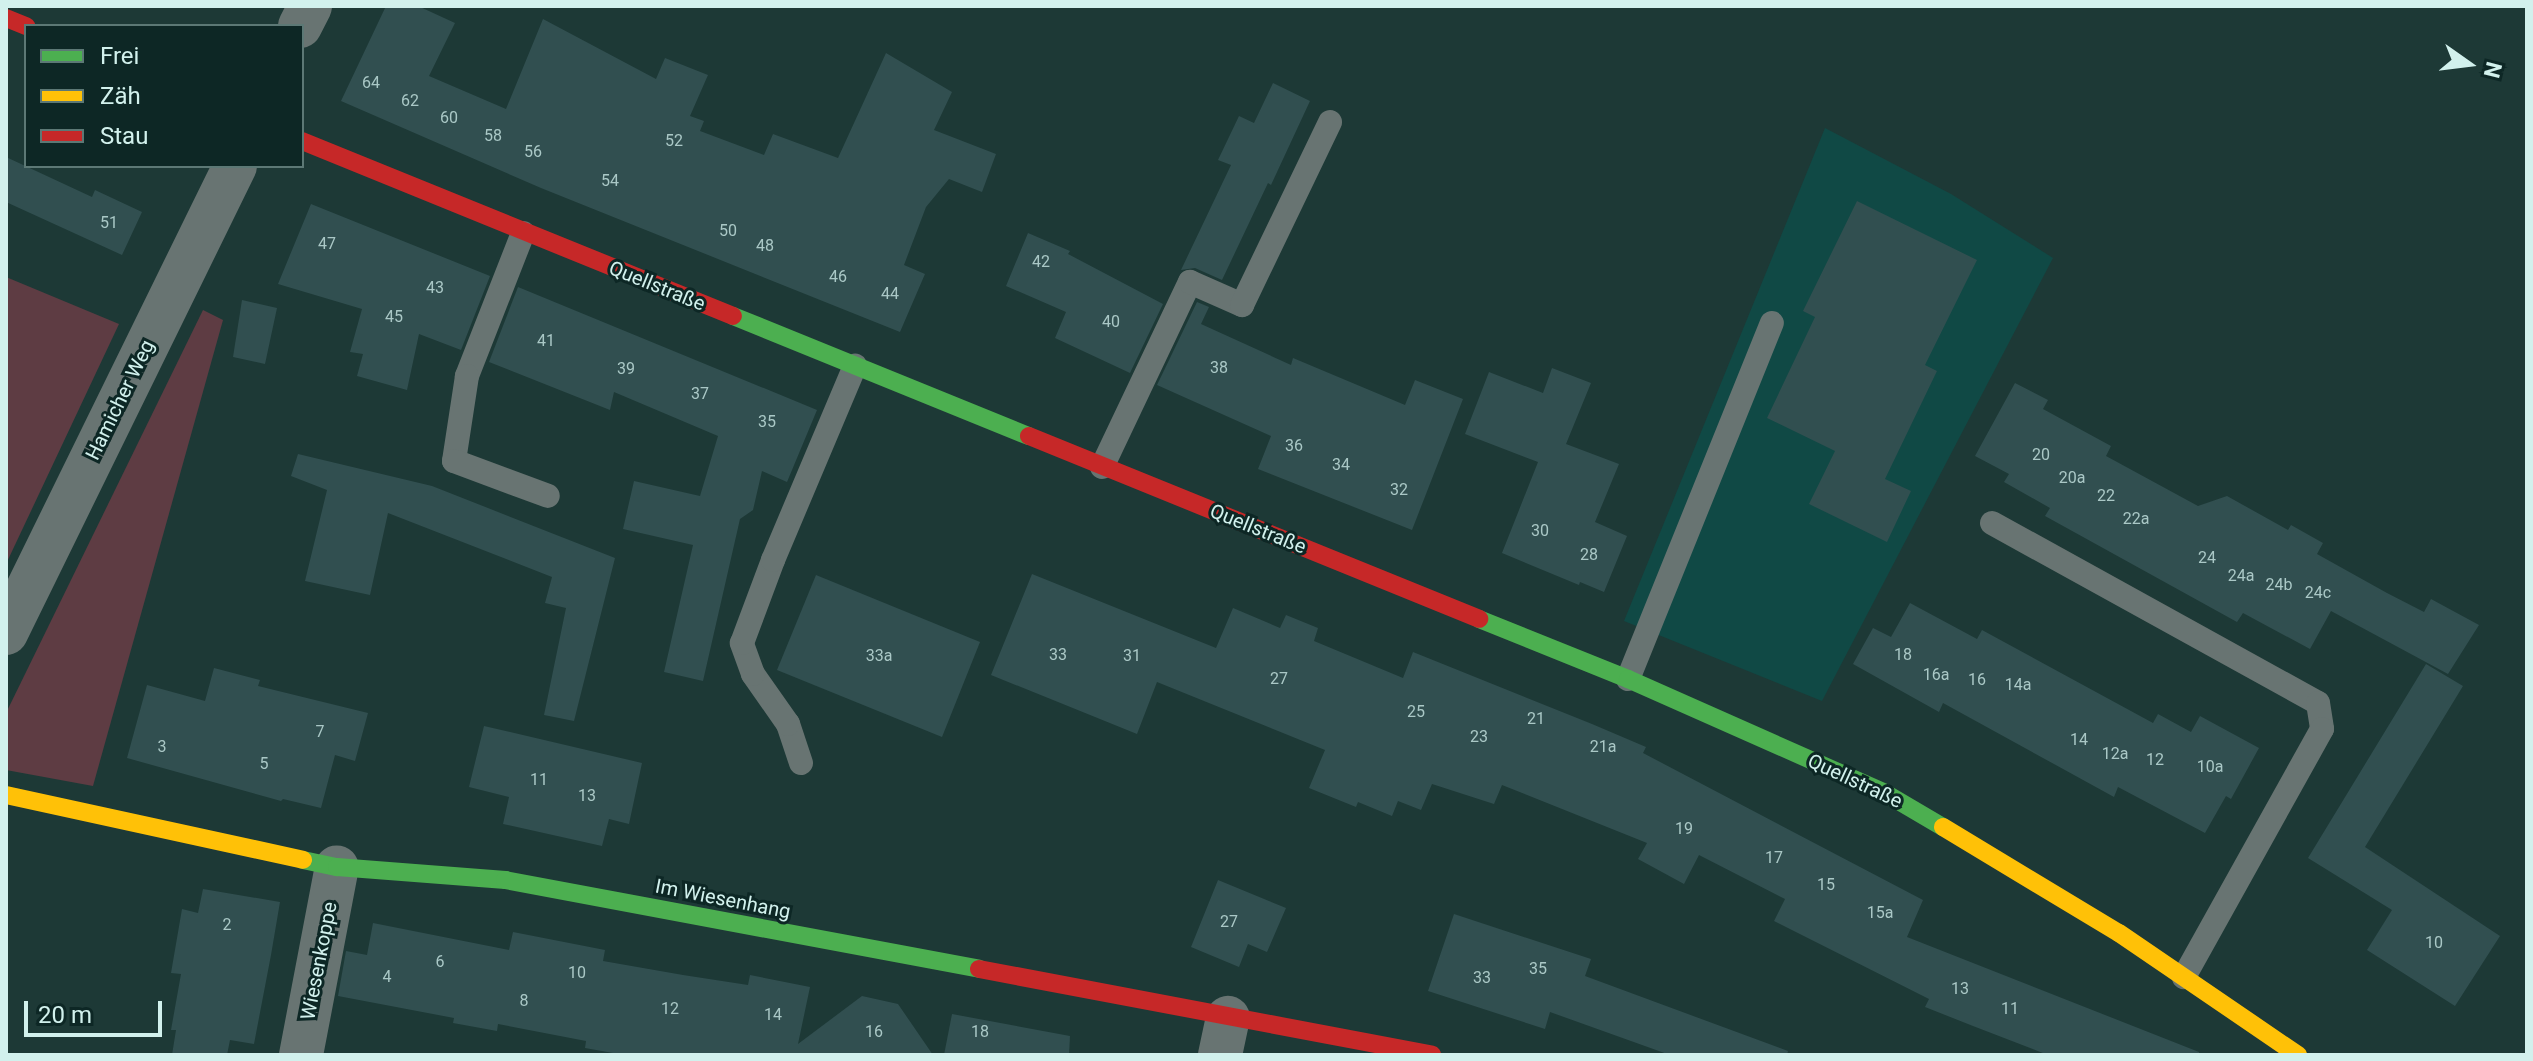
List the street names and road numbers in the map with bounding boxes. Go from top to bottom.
street label: Quellstraße [605,256,709,316]
street label: Hamicher Weg [81,336,159,464]
street label: Quellstraße [1206,499,1310,559]
street label: Quellstraße [1804,749,1906,813]
street label: Im Wiesenhang [653,874,793,924]
street label: Wiesenkoppe [296,900,342,1022]

